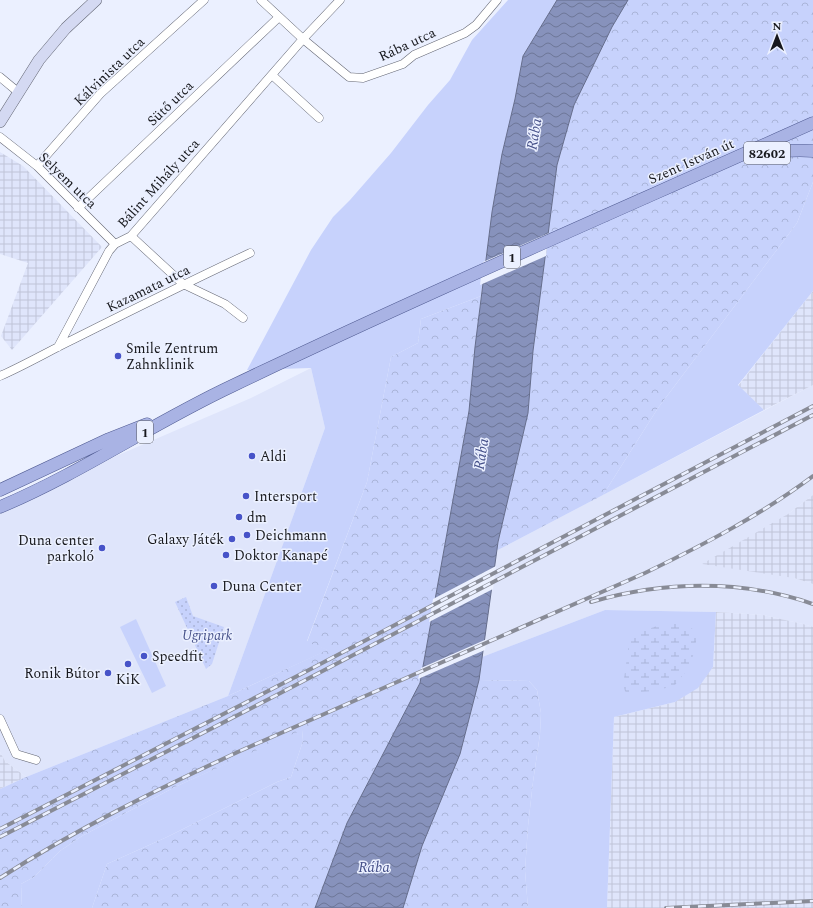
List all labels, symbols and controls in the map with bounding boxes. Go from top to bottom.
north arrow [757,16,797,56]
text: N [773,18,782,35]
street label: Rába utca [375,22,439,67]
street label: Kálvinista utca [69,32,150,111]
street label: Sütő utca [142,76,198,131]
water label: Rába [520,116,549,152]
street label: Szent István út [645,133,737,190]
street label: Bálint Mihály utca [112,134,205,233]
road number: 82602 [744,142,790,164]
street label: Selyem utca [34,147,102,214]
road number: 1 [504,246,520,268]
street label: Kazamata utca [103,259,194,318]
place label: Smile Zentrum Zahnklinik [126,338,218,375]
marker: Smile Zentrum Zahnklinik [113,351,123,361]
road number: 1 [137,421,153,443]
water label: Rába [468,436,495,471]
place label: Aldi [260,446,287,467]
marker: Aldi [247,451,257,461]
place label: Intersport [254,486,317,507]
marker: Intersport [241,491,251,501]
place label: dm [247,507,267,528]
marker: dm [234,512,244,522]
place label: Deichmann [255,525,327,546]
place label: Galaxy Játék [147,529,224,550]
place label: Duna center parkoló [18,530,94,567]
marker: Deichmann [242,530,252,540]
marker: Galaxy Játék [227,534,237,544]
marker: Duna center parkoló [97,543,107,553]
place label: Doktor Kanapé [234,545,328,566]
marker: Doktor Kanapé [221,550,231,560]
place label: Duna Center [222,576,302,597]
marker: Duna Center [209,581,219,591]
park label: Ugripark [182,625,233,646]
place label: Speedfit [152,646,203,667]
marker: Speedfit [139,651,149,661]
marker: KiK [123,659,133,669]
place label: Ronik Bútor [24,663,100,684]
marker: Ronik Bútor [103,668,113,678]
place label: KiK [116,669,140,690]
water label: Rába [358,856,390,879]

